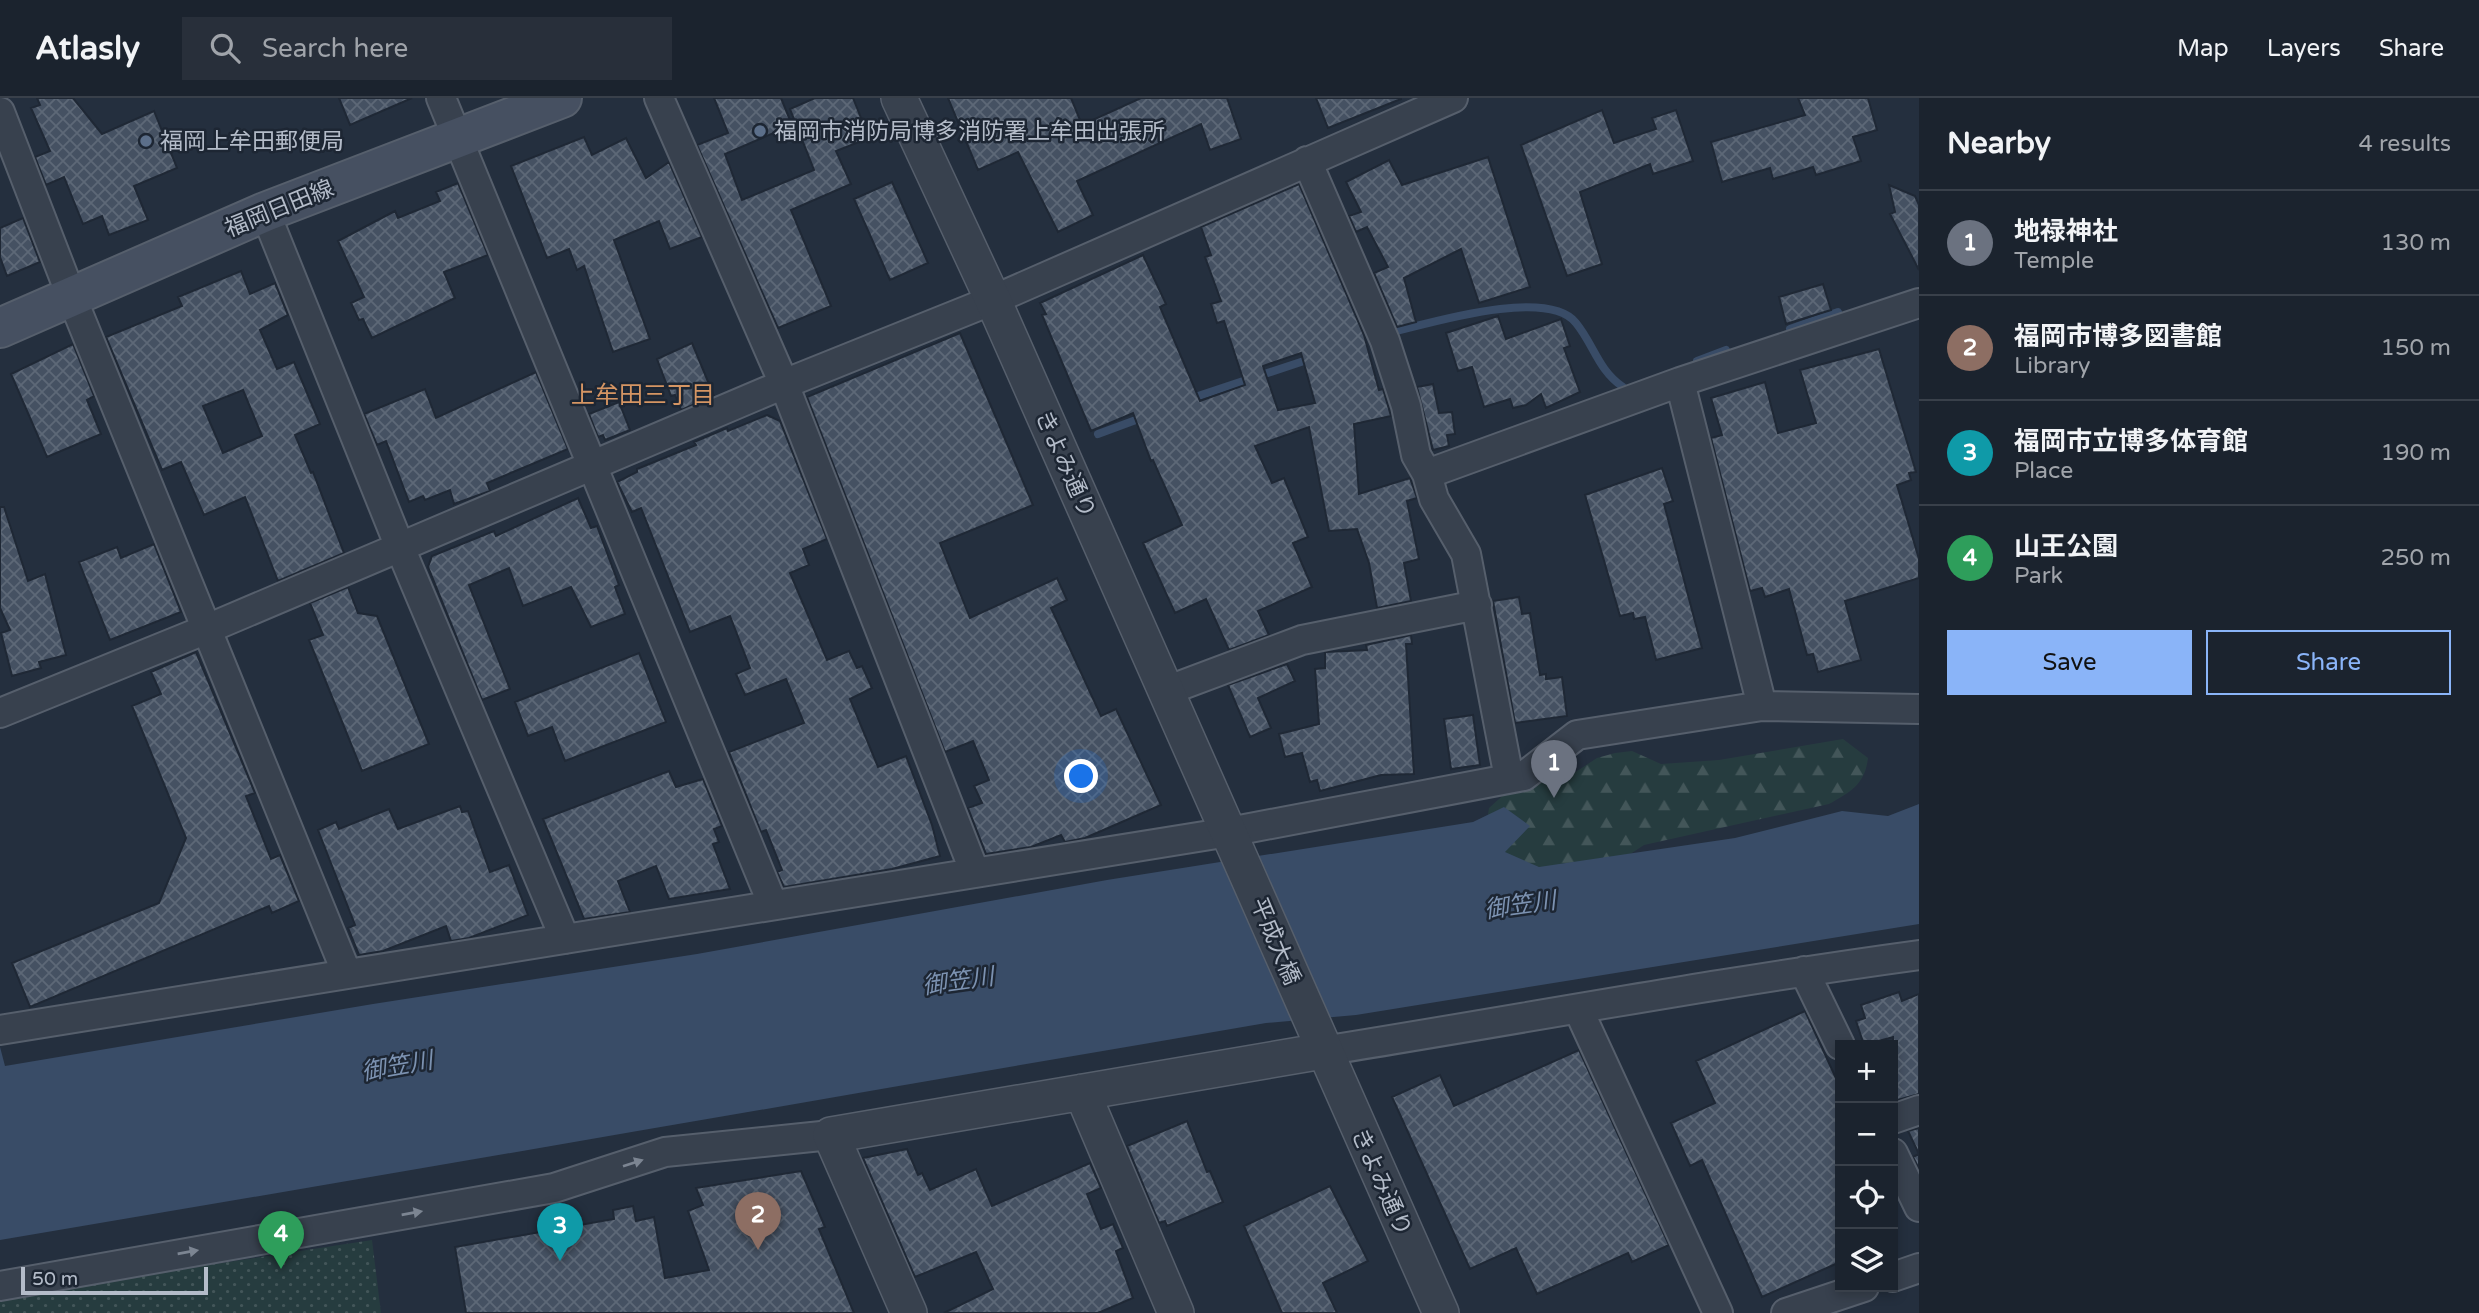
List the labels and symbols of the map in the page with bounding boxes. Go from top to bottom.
place label: 福岡市消防局博多消防署上牟田出張所 [774,118,1165,146]
marker: 福岡市消防局博多消防署上牟田出張所 [752,123,768,139]
place label: 福岡上牟田郵便局 [160,128,344,156]
marker: 福岡上牟田郵便局 [138,133,154,149]
street label: 福岡日田線 [221,174,338,243]
district label: 上牟田三丁目 [571,381,715,410]
street label: きよみ通り [1029,406,1101,523]
pin: 1 [1531,740,1577,798]
your location [1064,759,1098,793]
water label: 御笠川 [1482,886,1561,925]
street label: 平成大橋 [1244,894,1306,989]
water label: 御笠川 [920,962,999,1001]
water label: 御笠川 [359,1045,438,1087]
street label: きよみ通り [1345,1124,1417,1241]
one-way arrow [623,1157,644,1167]
pin: 2 [735,1192,781,1250]
pin: 3 [537,1203,583,1261]
one-way arrow [401,1207,423,1218]
pin: 4 [258,1211,304,1269]
one-way arrow [177,1247,199,1258]
scale bar [21,1264,208,1296]

